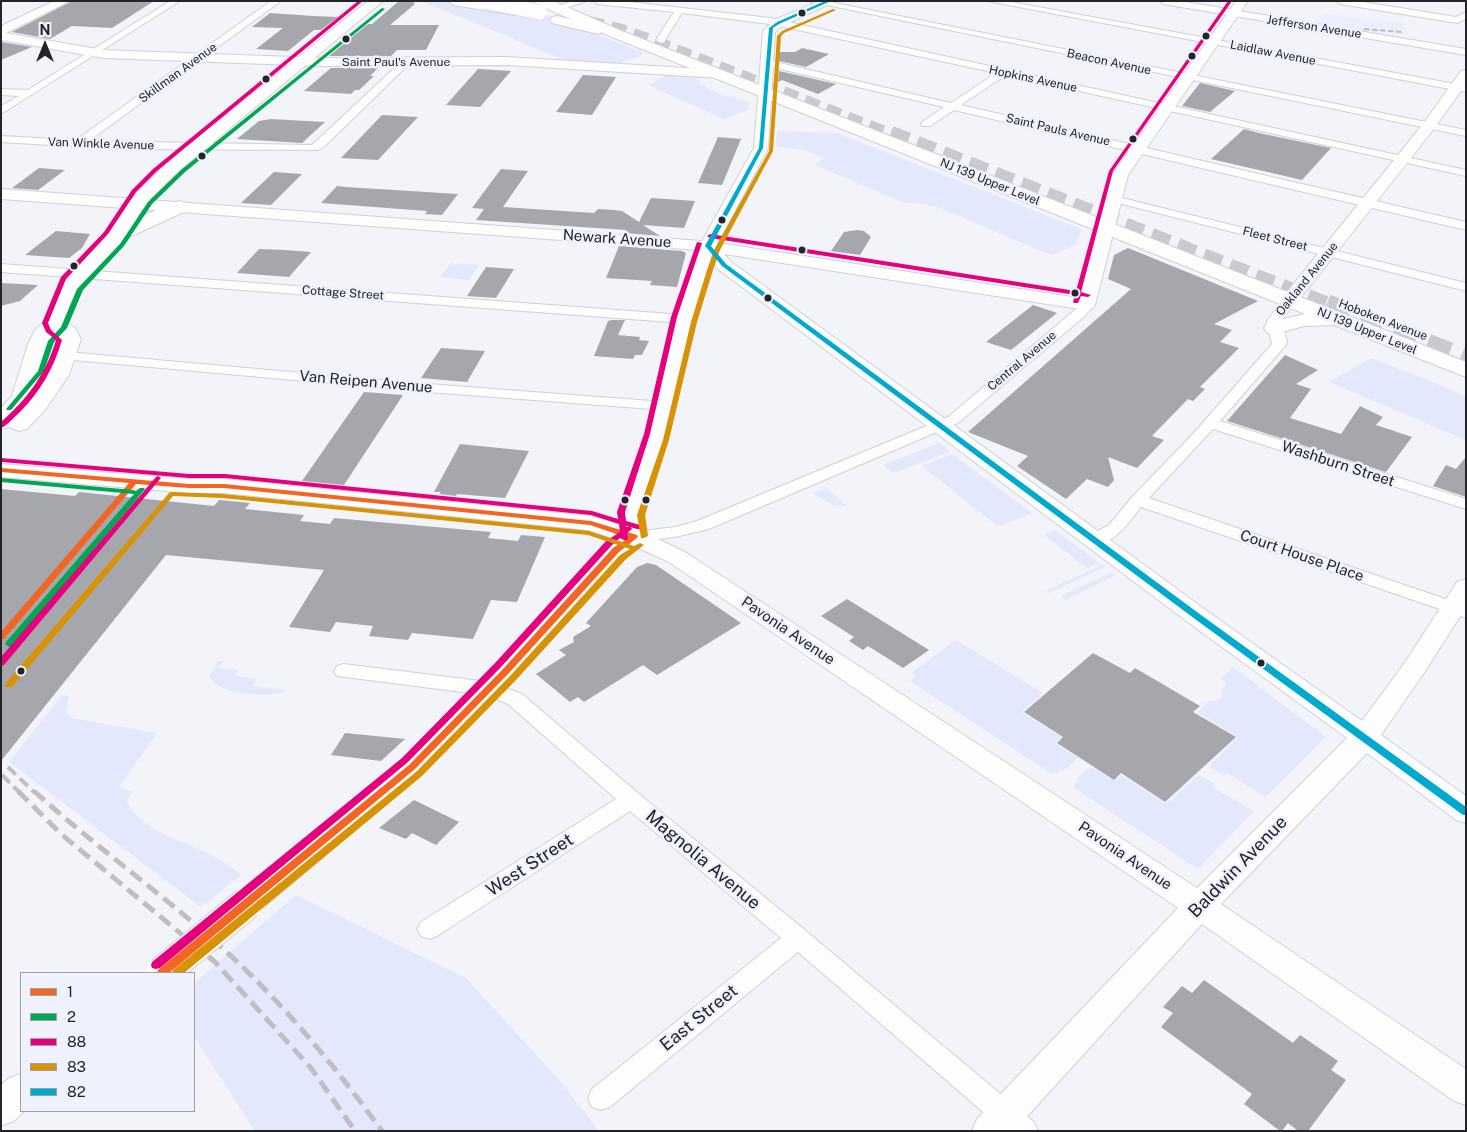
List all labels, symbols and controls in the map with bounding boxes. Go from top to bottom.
unlabelled marker [797,8,807,18]
street label: Jefferson Avenue [1266,12,1362,42]
north arrow [20,20,70,70]
text: N [40,22,50,38]
unlabelled marker [1201,31,1211,41]
unlabelled marker [341,34,351,44]
street label: Laidlaw Avenue [1229,38,1317,68]
street label: Skillman Avenue [136,40,220,106]
street label: Beacon Avenue [1066,46,1152,78]
unlabelled marker [1187,51,1197,61]
street label: Saint Paul's Avenue [342,55,450,69]
street label: Hopkins Avenue [988,63,1078,95]
unlabelled marker [261,74,271,84]
street label: Saint Pauls Avenue [1004,111,1112,149]
unlabelled marker [1128,134,1138,144]
street label: Van Winkle Avenue [48,135,154,153]
unlabelled marker [197,151,207,161]
street label: NJ 139 Upper Level [938,155,1042,209]
unlabelled marker [717,215,727,225]
street label: Fleet Street [1241,224,1309,254]
street label: Newark Avenue [562,226,672,252]
street label: Oakland Avenue [1273,239,1341,319]
unlabelled marker [797,245,807,255]
unlabelled marker [69,261,79,271]
street label: Cottage Street [302,283,384,303]
unlabelled marker [1070,288,1080,298]
unlabelled marker [763,293,773,303]
street label: Hoboken Avenue [1336,296,1430,344]
street label: NJ 139 Upper Level [1315,304,1419,358]
street label: Central Avenue [985,328,1059,394]
street label: Van Reipen Avenue [299,367,433,397]
street label: Washburn Street [1279,437,1397,491]
unlabelled marker [620,495,630,505]
unlabelled marker [641,495,651,505]
street label: Court House Place [1238,526,1366,586]
street label: Pavonia Avenue [738,593,838,669]
unlabelled marker [1256,658,1266,668]
unlabelled marker [16,666,26,676]
street label: Magnolia Avenue [641,806,765,914]
street label: Baldwin Avenue [1184,812,1292,922]
street label: Pavonia Avenue [1075,818,1175,894]
street label: West Street [482,829,578,901]
legend [20,972,195,1112]
street label: East Street [656,980,742,1056]
text: 1 [67,983,73,1000]
text: 2 [67,1008,76,1025]
text: 88 [67,1033,86,1050]
text: 83 [67,1058,86,1075]
text: 82 [67,1083,86,1100]

